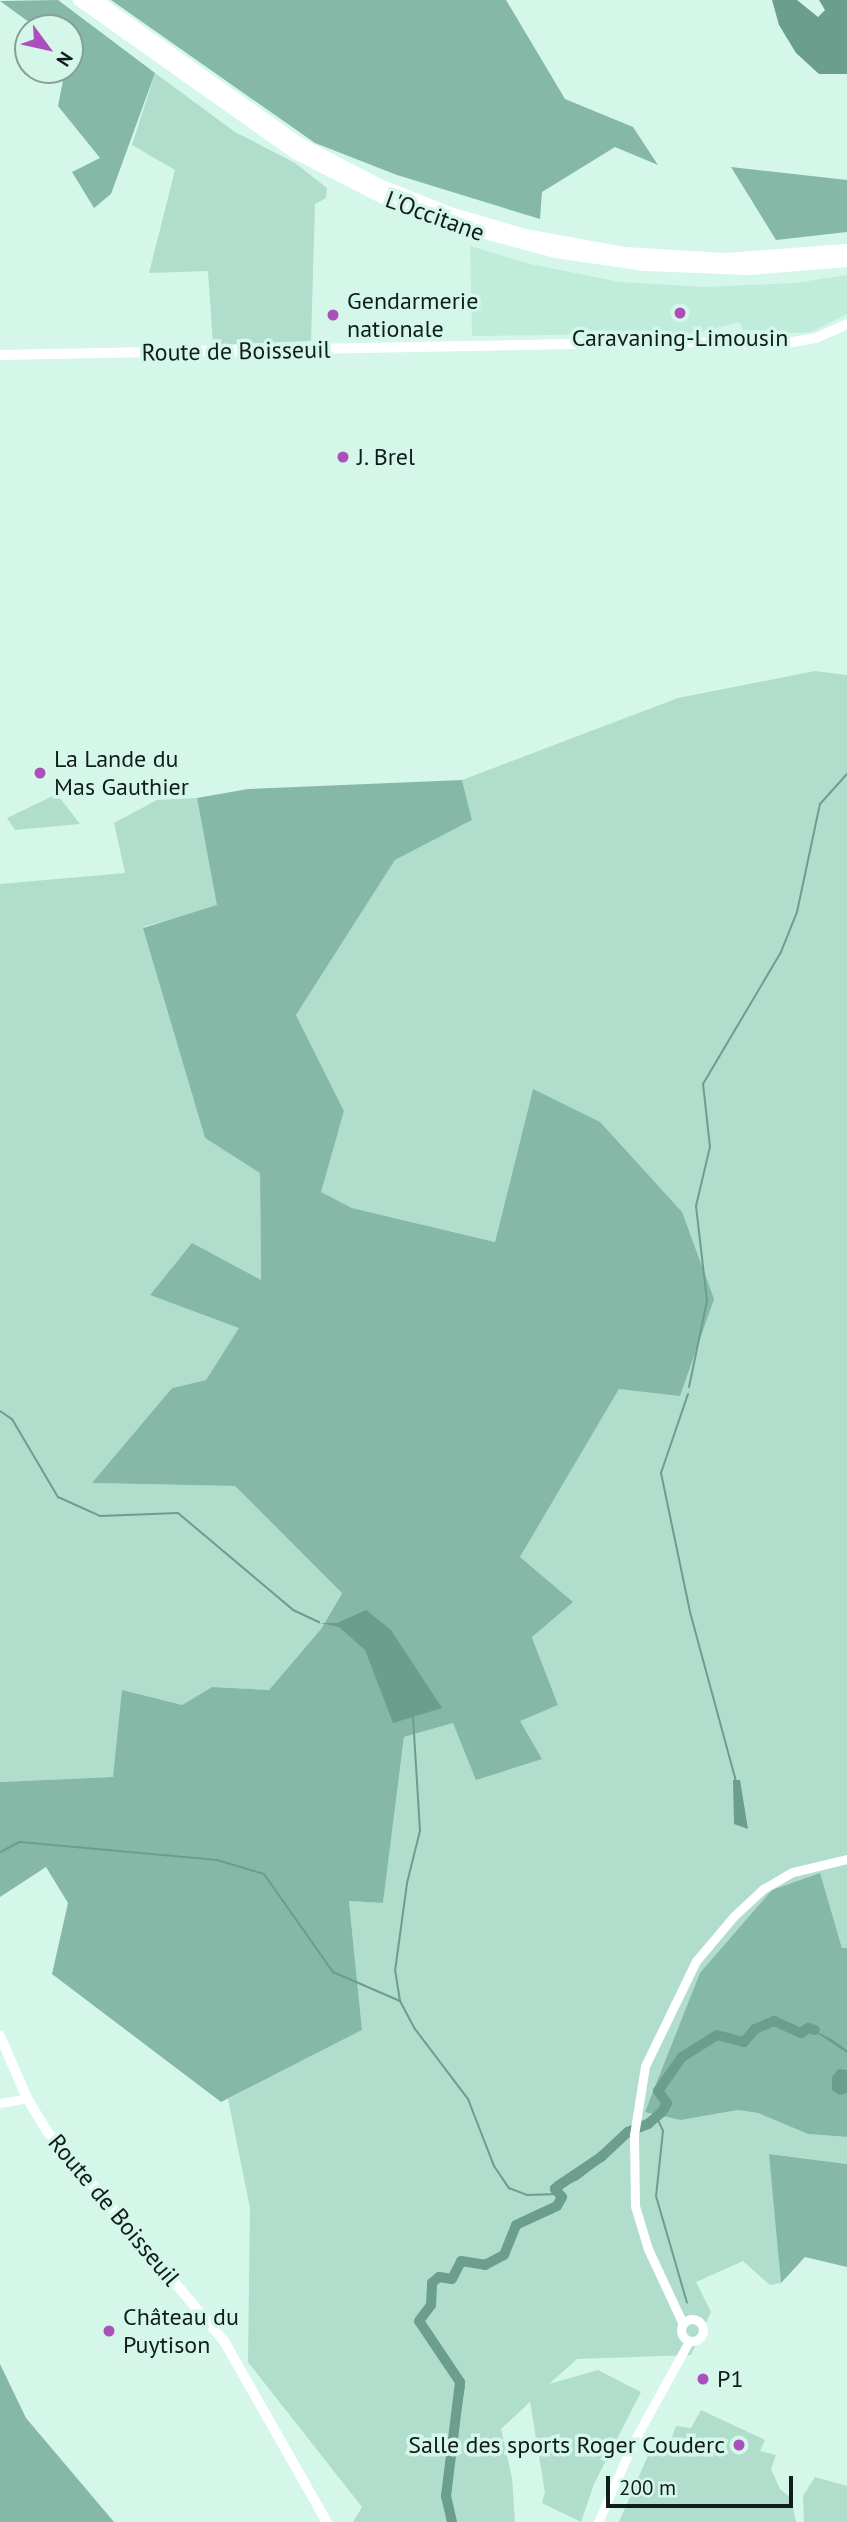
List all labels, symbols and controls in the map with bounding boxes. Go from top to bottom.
north arrow [14,14,84,84]
text: N [51,48,78,71]
street label: L'Occitane [382,185,488,247]
place label: Gendarmerie nationale [347,287,478,343]
marker: Caravaning-Limousin [672,305,688,321]
marker: Gendarmerie nationale [325,307,341,323]
place label: Caravaning-Limousin [572,324,788,352]
street label: Route de Boisseuil [141,335,331,367]
place label: J. Brel [357,443,417,471]
marker: J. Brel [335,449,351,465]
place label: La Lande du Mas Gauthier [54,745,189,801]
marker: La Lande du Mas Gauthier [32,765,48,781]
street label: Route de Boisseuil [42,2128,186,2292]
place label: Château du Puytison [123,2303,239,2359]
marker: Château du Puytison [101,2323,117,2339]
place label: P1 [717,2365,743,2393]
marker: P1 [695,2371,711,2387]
place label: Salle des sports Roger Couderc [408,2431,725,2459]
marker: Salle des sports Roger Couderc [731,2437,747,2453]
scale bar [609,2462,796,2506]
text: 200 m [619,2474,676,2501]

